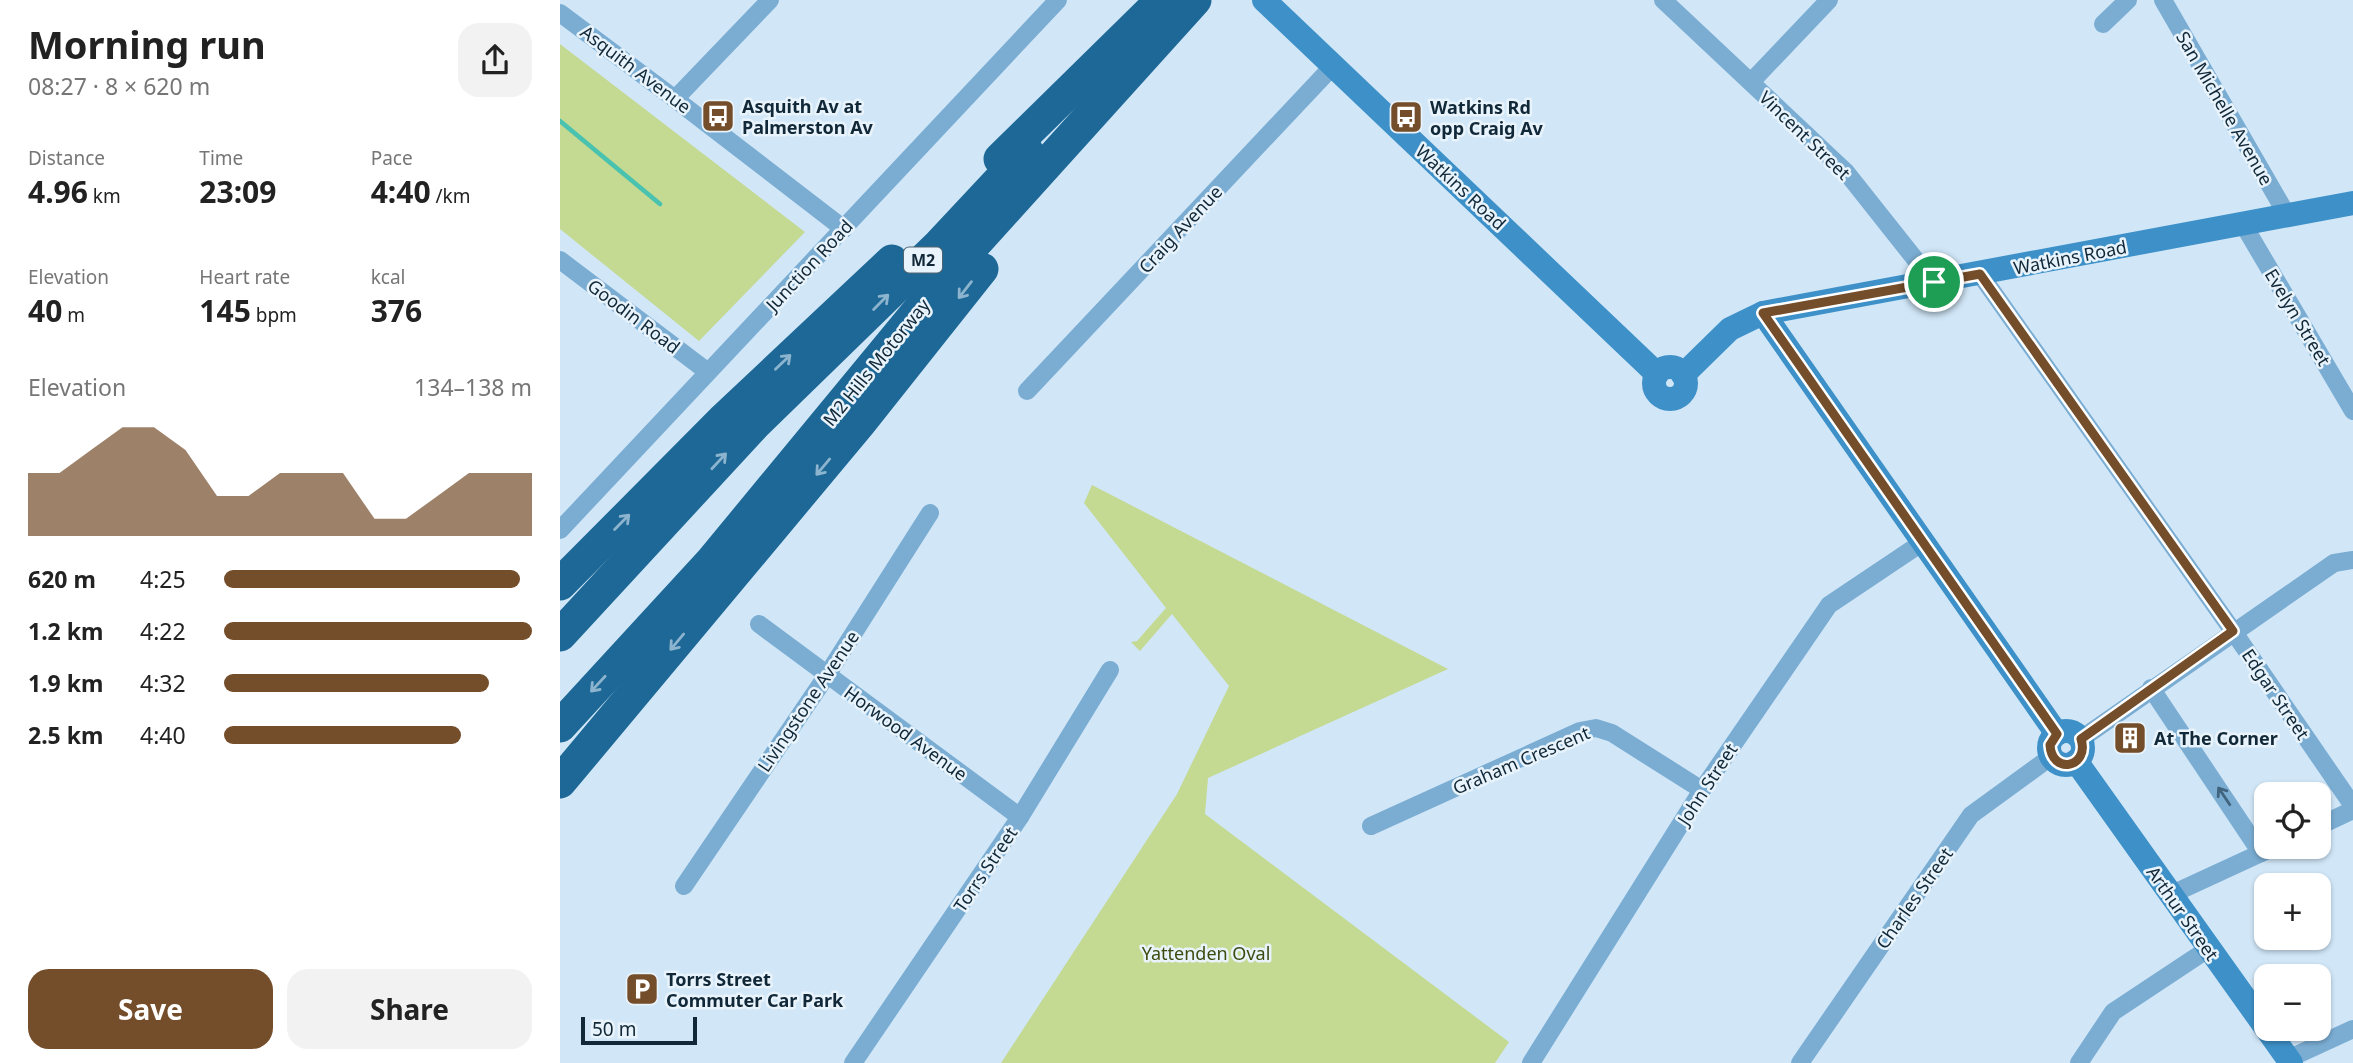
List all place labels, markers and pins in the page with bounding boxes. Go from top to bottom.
place label: Asquith Av at Palmerston Av [742,94,874,139]
place label: Watkins Rd opp Craig Av [1430,95,1544,140]
bus stop icon: Asquith Av at Palmerston Av [699,97,737,135]
bus stop icon: Watkins Rd opp Craig Av [1387,98,1425,136]
pin [1904,252,1964,312]
building icon: At The Corner [2111,719,2149,757]
place label: At The Corner [2154,726,2278,750]
place label: Torrs Street Commuter Car Park [666,967,844,1012]
parking icon: Torrs Street Commuter Car Park [623,970,661,1008]

